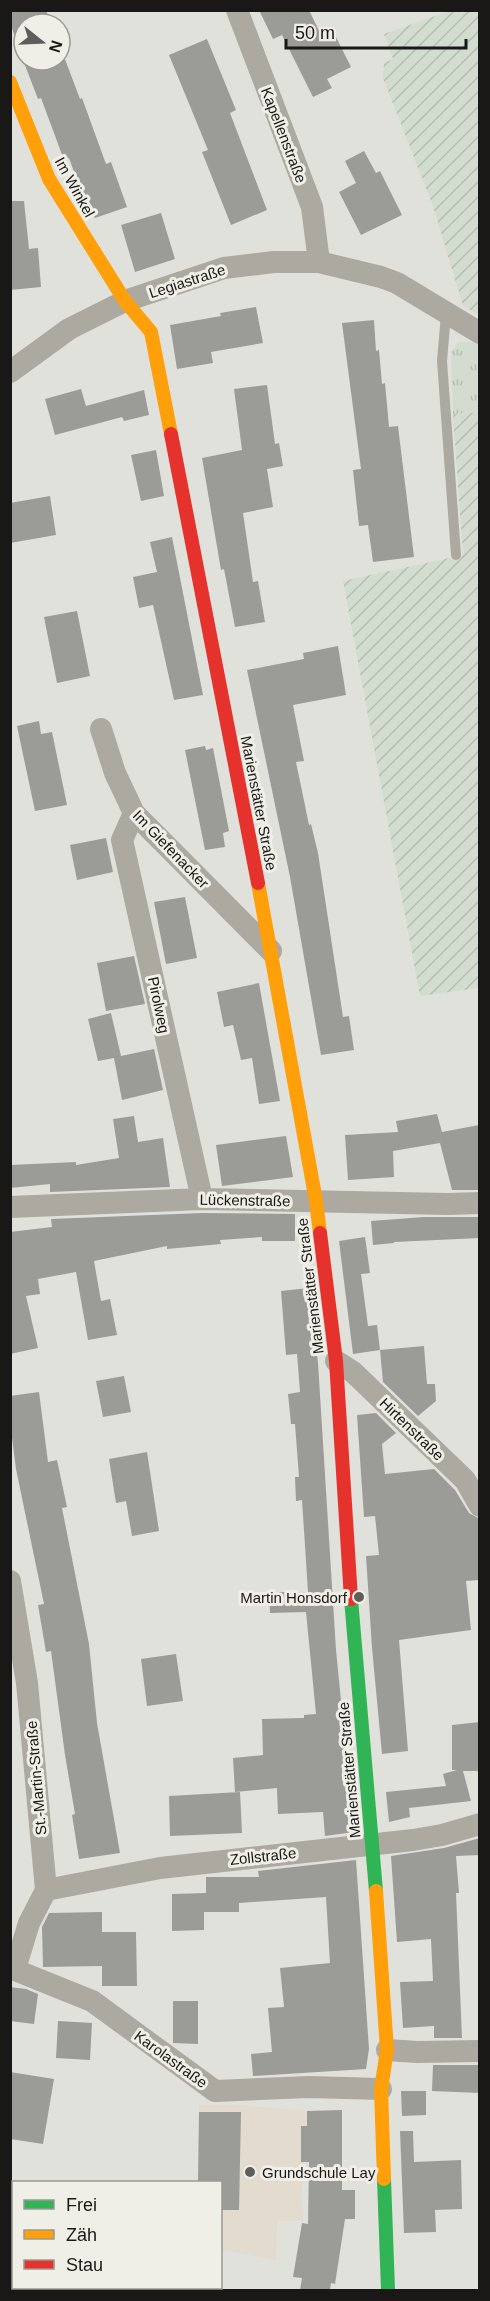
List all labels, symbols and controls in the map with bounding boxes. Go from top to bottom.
north arrow [12,12,72,72]
scale bar [286,12,466,50]
text: 50 m [295,23,335,43]
text: N [46,38,66,55]
street label: Kapellenstraße [258,85,310,185]
street label: Im Winkel [52,154,98,220]
street label: Legiastraße [147,261,227,301]
street label: Marienstätter Straße [238,734,280,872]
street label: Im Giefenacker [130,807,212,891]
street label: Pirolweg [145,975,173,1035]
street label: Lückenstraße [199,1191,291,1209]
street label: Marienstätter Straße [293,1217,327,1355]
street label: Hirtenstraße [376,1394,448,1464]
place label: Martin Honsdorf [240,1589,348,1606]
marker: Martin Honsdorf [352,1590,366,1604]
street label: Marienstätter Straße [335,1701,363,1839]
street label: St.-Martin-Straße [23,1720,49,1836]
street label: Zollstraße [229,1844,297,1868]
street label: Karolastraße [131,2027,211,2091]
place label: Grundschule Lay [262,2164,376,2181]
marker: Grundschule Lay [243,2165,257,2179]
legend [12,2181,222,2289]
text: Frei [66,2195,97,2215]
text: Zäh [66,2225,97,2245]
text: Stau [66,2255,103,2275]

